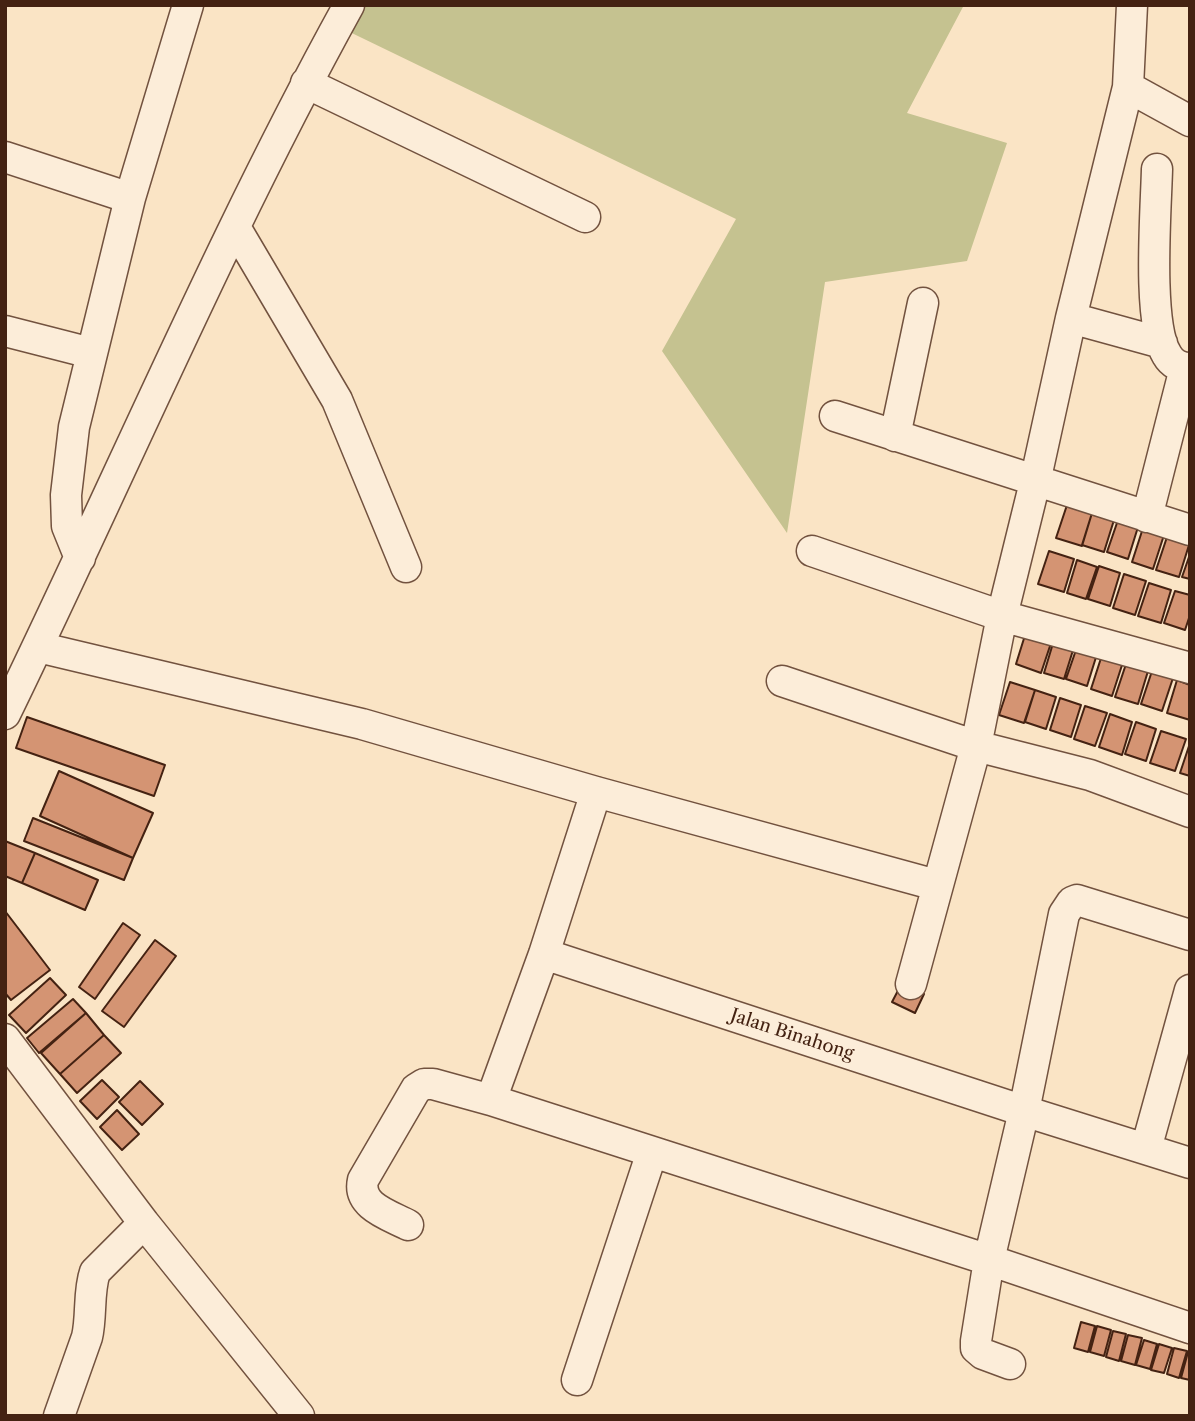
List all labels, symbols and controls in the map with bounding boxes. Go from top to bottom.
street label: Jalan Binahong [728,1005,856,1065]

